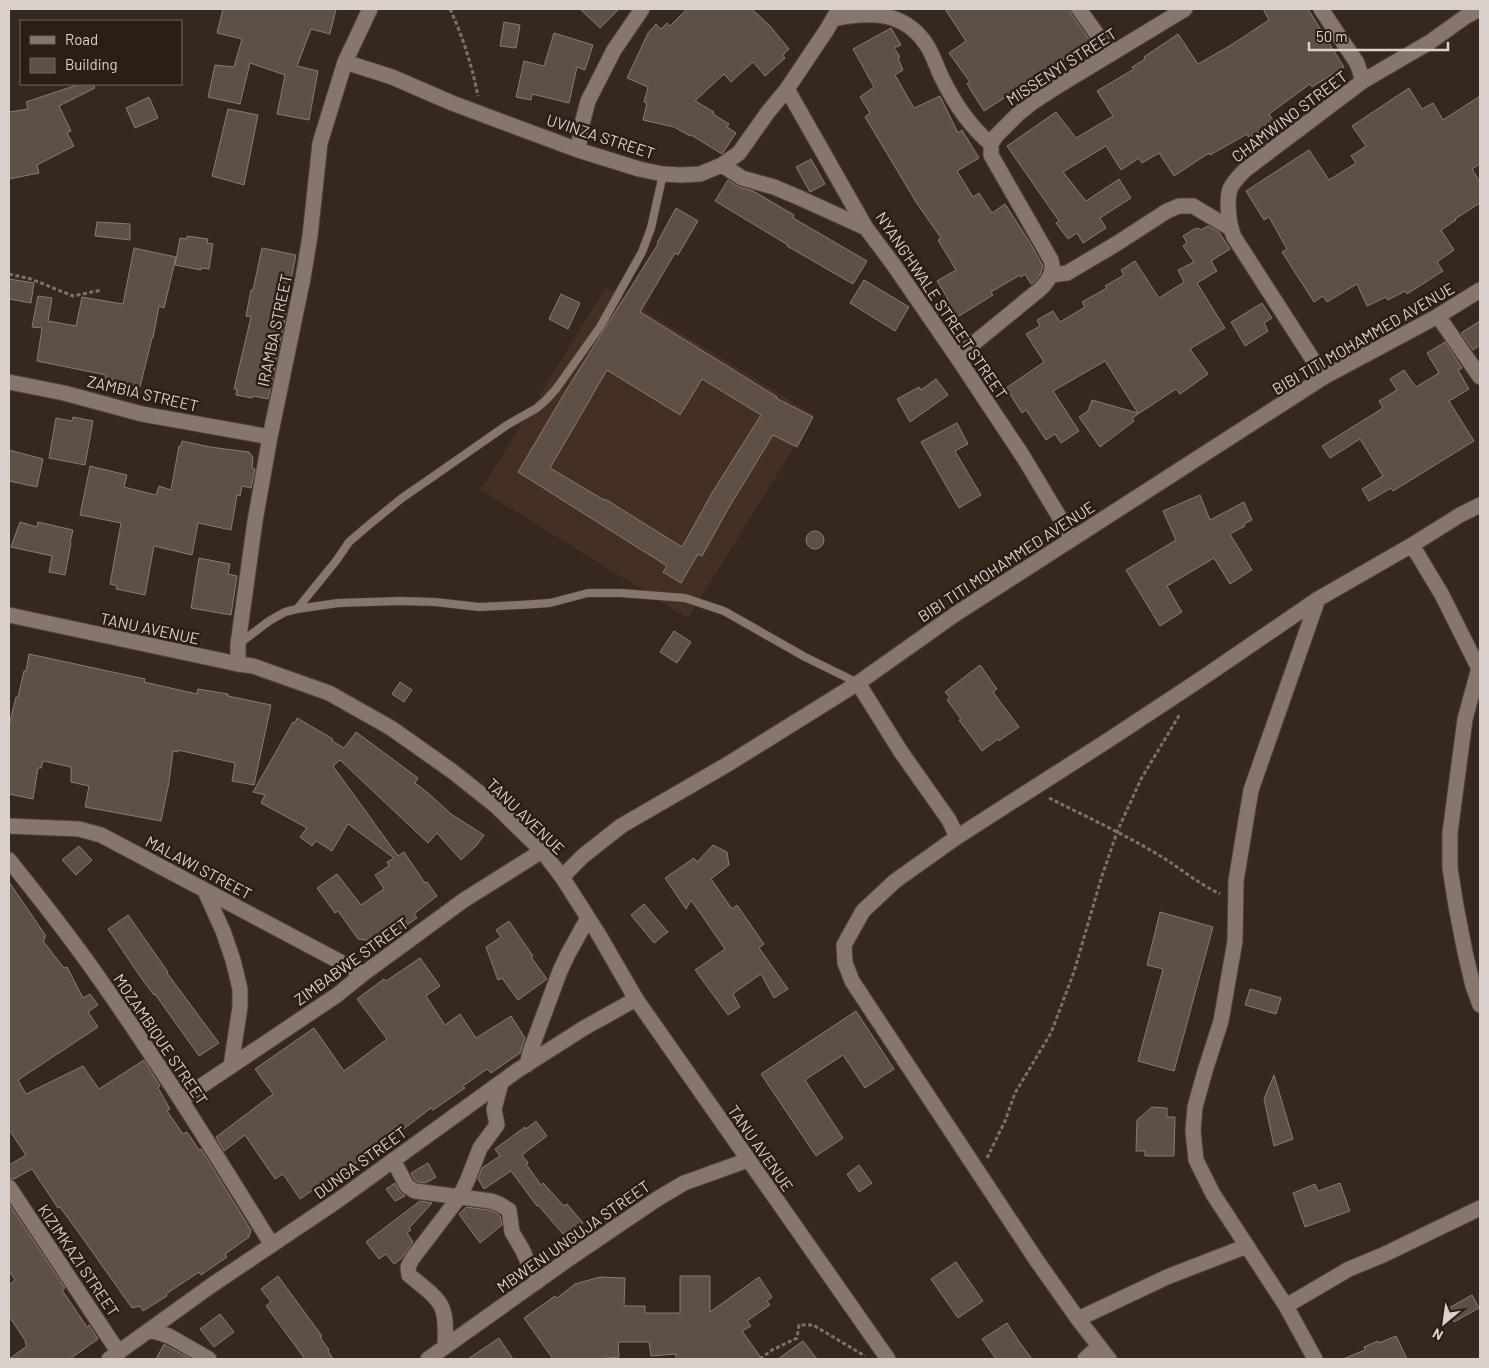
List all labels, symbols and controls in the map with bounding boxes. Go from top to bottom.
legend [20,20,182,85]
scale bar [1309,20,1448,52]
street label: MISSENYI STREET [1002,23,1120,109]
text: 50 m [1316,27,1348,45]
text: Road [65,30,98,48]
text: Building [65,55,118,73]
street label: CHAMWINO STREET [1227,66,1351,166]
street label: UVINZA STREET [544,110,658,162]
street label: NYANG'HWALE STREET STREET [872,208,1012,402]
street label: IRAMBA STREET [253,272,295,388]
street label: BIBI TITI MOHAMMED AVENUE [1269,278,1457,398]
street label: ZAMBIA STREET [86,371,200,415]
street label: BIBI TITI MOHAMMED AVENUE [914,497,1098,625]
street label: TANU AVENUE [99,608,201,648]
street label: TANU AVENUE [483,774,569,858]
street label: MALAWI STREET [143,831,255,903]
street label: ZIMBABWE STREET [290,913,412,1009]
street label: MOZAMBIQUE STREET [110,970,212,1108]
street label: TANU AVENUE [724,1101,798,1195]
street label: DUNGA STREET [310,1122,410,1202]
street label: MBWENI UNGUJA STREET [493,1176,653,1296]
street label: KIZIMKAZI STREET [34,1200,124,1320]
north arrow [1419,1298,1469,1348]
text: N [1429,1325,1446,1344]

